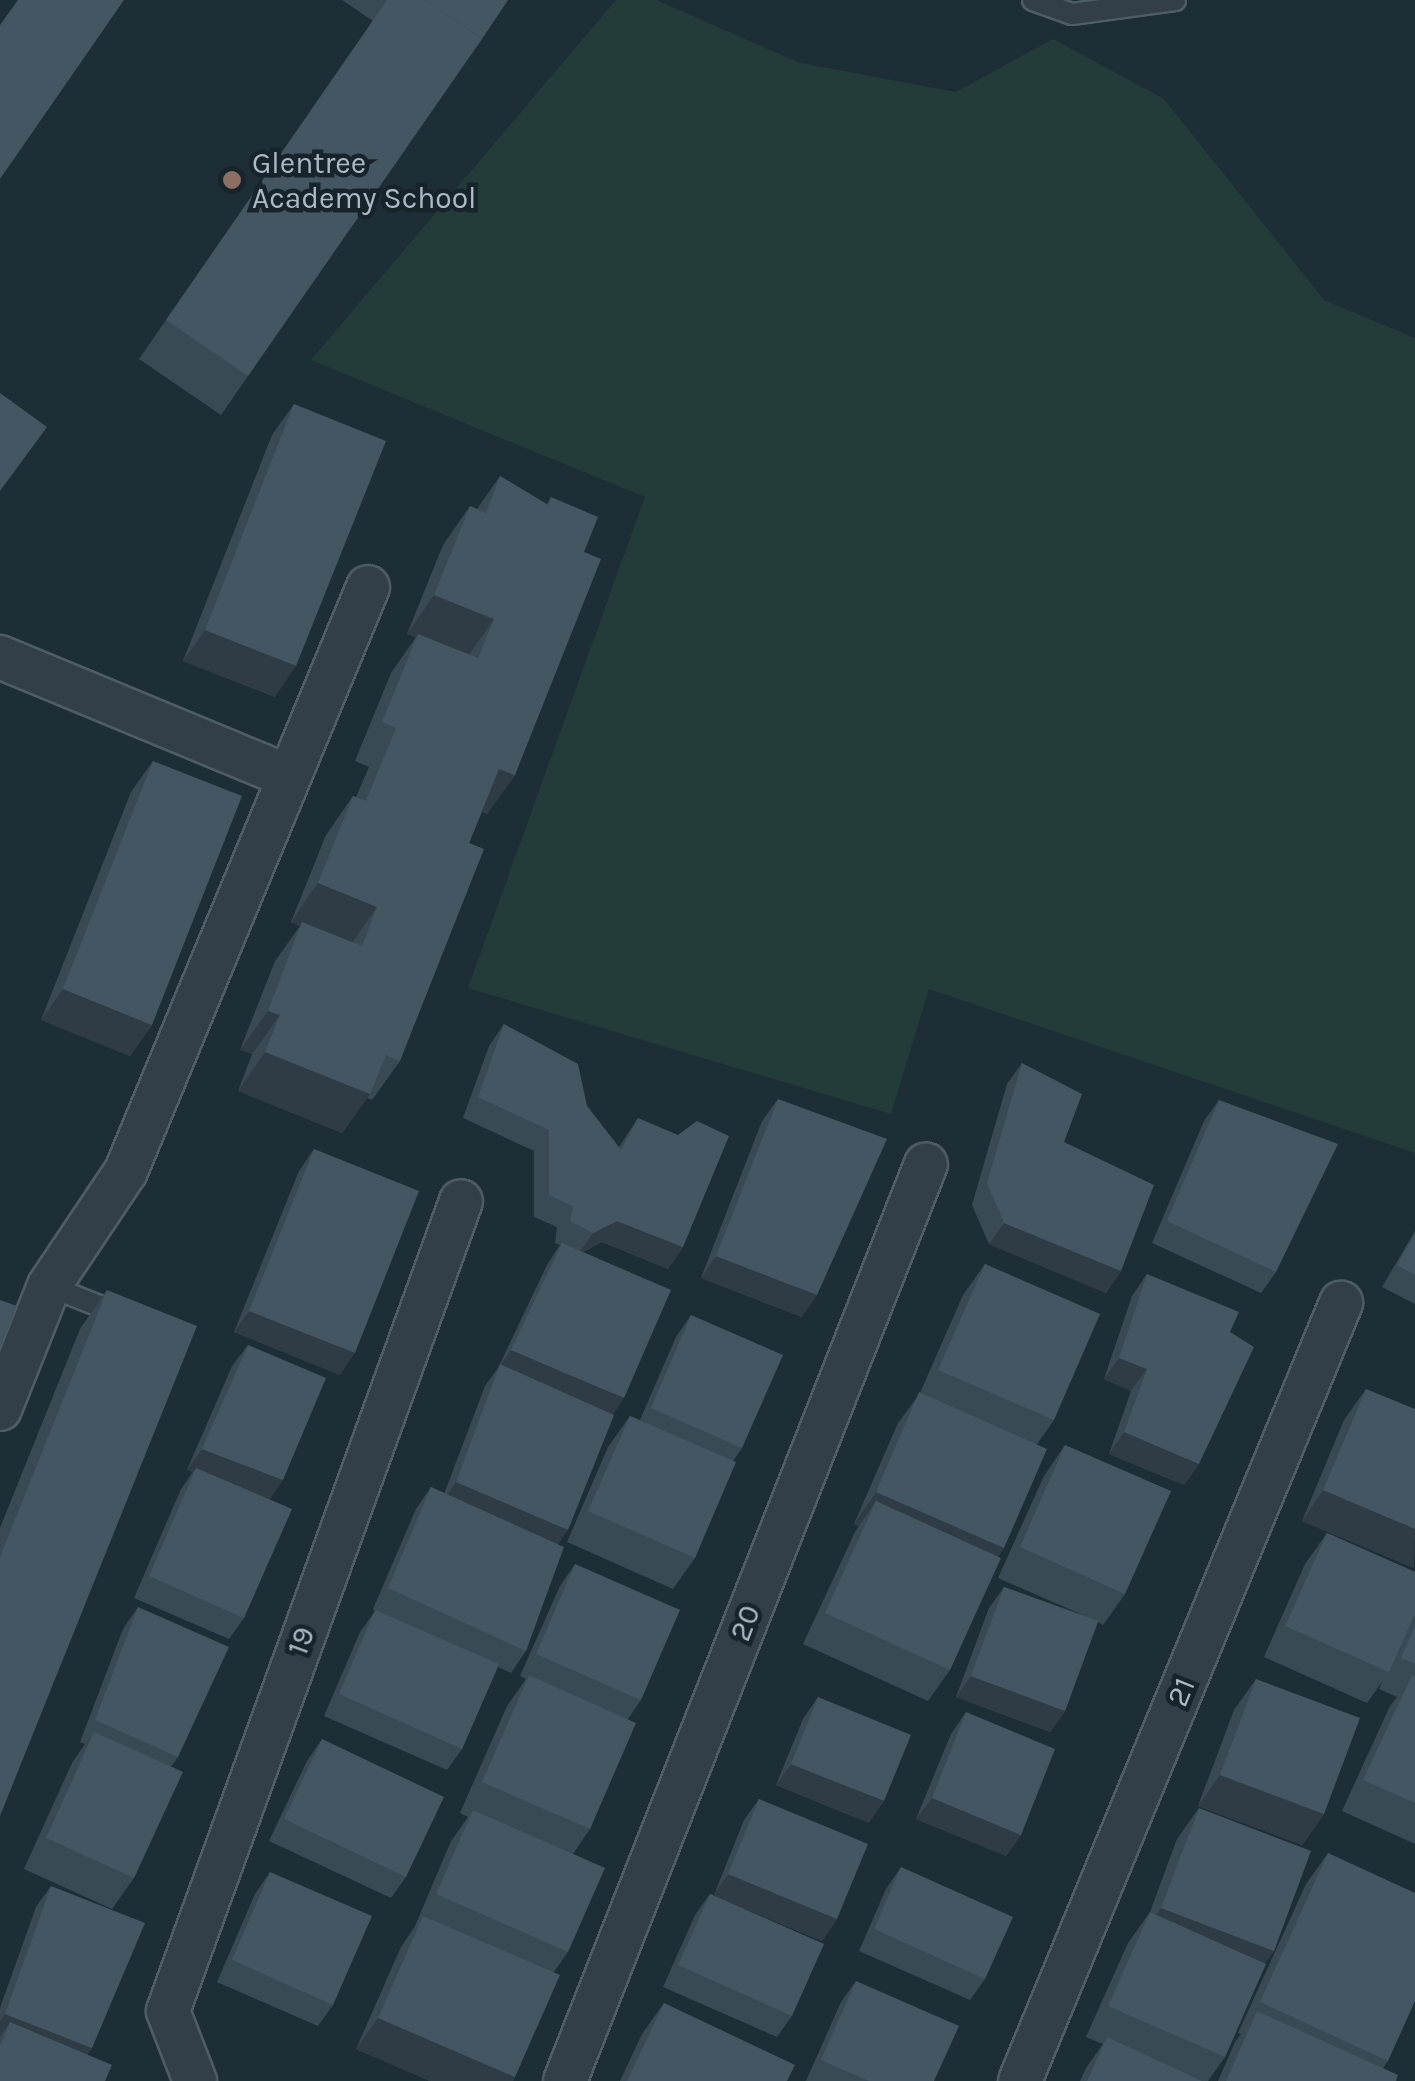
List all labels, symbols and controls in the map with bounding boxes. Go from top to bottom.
place label: Glentree Academy School [252,145,476,216]
marker: Glentree Academy School [221,169,243,191]
street label: 20 [722,1600,768,1646]
street label: 19 [279,1622,323,1660]
street label: 21 [1159,1673,1203,1711]

